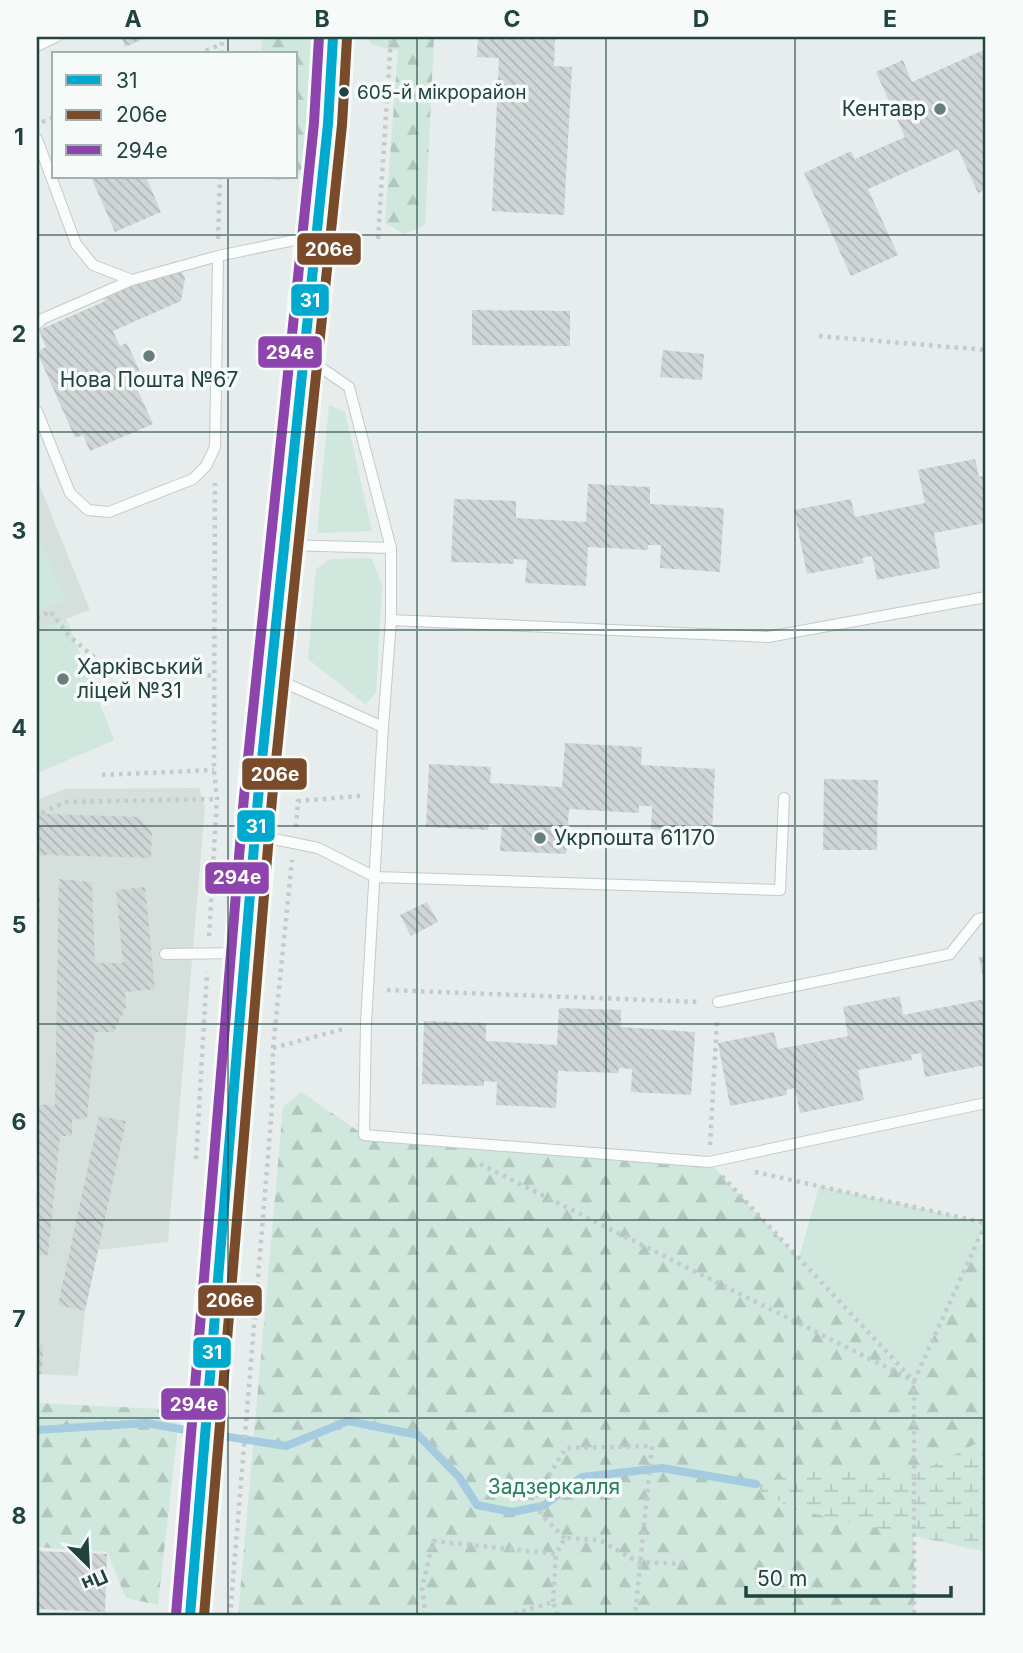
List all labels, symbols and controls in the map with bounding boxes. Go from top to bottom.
text: A [124,5,142,33]
text: B [314,5,330,33]
text: C [503,5,521,33]
text: D [693,5,709,33]
text: E [883,5,897,33]
legend [52,52,298,178]
text: 31 [116,68,138,93]
place label: 605-й мікрорайон [357,81,527,104]
marker: 605-й мікрорайон [337,85,351,99]
place label: Кентавр [842,96,926,121]
marker: Кентавр [932,101,948,117]
text: 206е [116,102,167,127]
text: 1 [14,123,24,151]
text: 294е [116,138,168,163]
line badge: 206е [296,232,362,266]
text: 206е [305,238,353,261]
line badge: 31 [290,283,330,317]
text: 31 [300,289,320,312]
text: 2 [12,320,26,348]
line badge: 294е [257,335,323,369]
text: 294е [266,341,314,364]
marker: Нова Пошта №67 [141,348,157,364]
place label: Нова Пошта №67 [60,367,238,392]
text: 3 [12,517,26,545]
place label: Харківський ліцей №31 [77,654,203,703]
marker: Харківський ліцей №31 [55,671,71,687]
text: 4 [11,714,27,742]
line badge: 206е [241,757,308,791]
text: 206е [251,763,299,786]
line badge: 31 [236,809,276,843]
text: 31 [246,815,266,838]
place label: Укрпошта 61170 [554,825,715,850]
marker: Укрпошта 61170 [532,830,548,846]
line badge: 294е [204,861,270,895]
text: 294е [213,866,261,889]
text: 5 [12,911,26,939]
text: 6 [12,1108,26,1136]
line badge: 206е [197,1284,263,1317]
text: 206е [206,1289,254,1312]
text: 7 [12,1305,26,1333]
line badge: 31 [192,1336,232,1369]
text: 31 [202,1341,222,1364]
line badge: 294е [160,1387,227,1421]
text: 294е [170,1393,218,1416]
park label: Задзеркалля [488,1474,620,1499]
text: 8 [12,1502,26,1530]
north arrow [52,1530,122,1600]
scale bar [746,1555,951,1599]
text: Пн [78,1564,111,1596]
text: 50 m [757,1566,807,1591]

